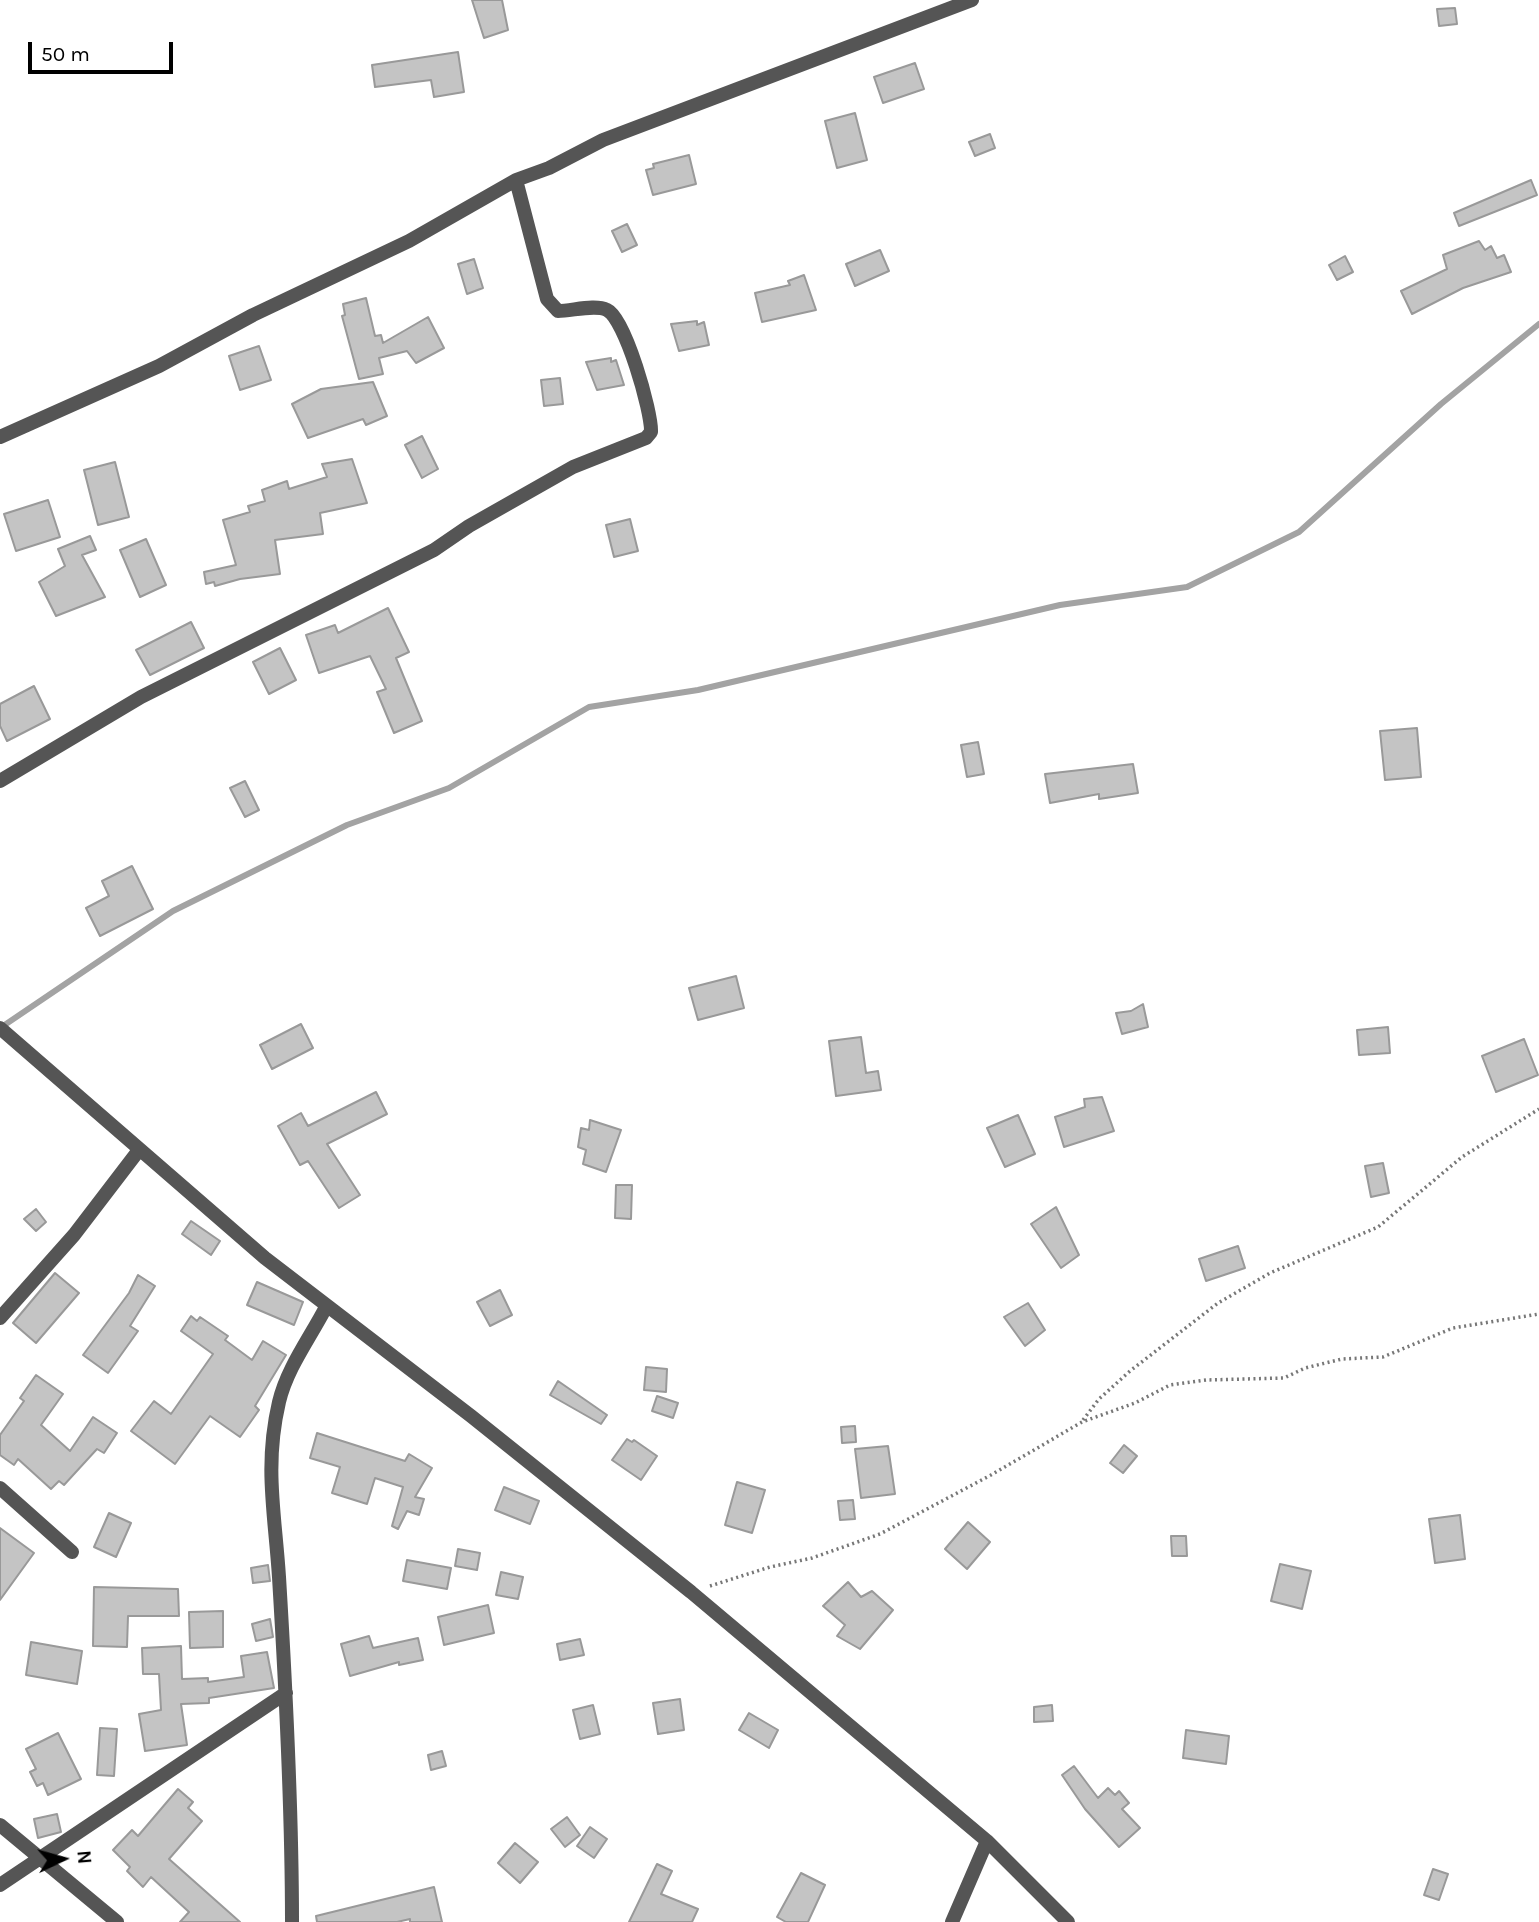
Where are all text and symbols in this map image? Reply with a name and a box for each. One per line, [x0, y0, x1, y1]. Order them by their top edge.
scale bar [32, 28, 177, 72]
text: 50 m [41, 42, 90, 66]
north arrow [28, 1824, 98, 1894]
text: N [72, 1849, 95, 1865]

